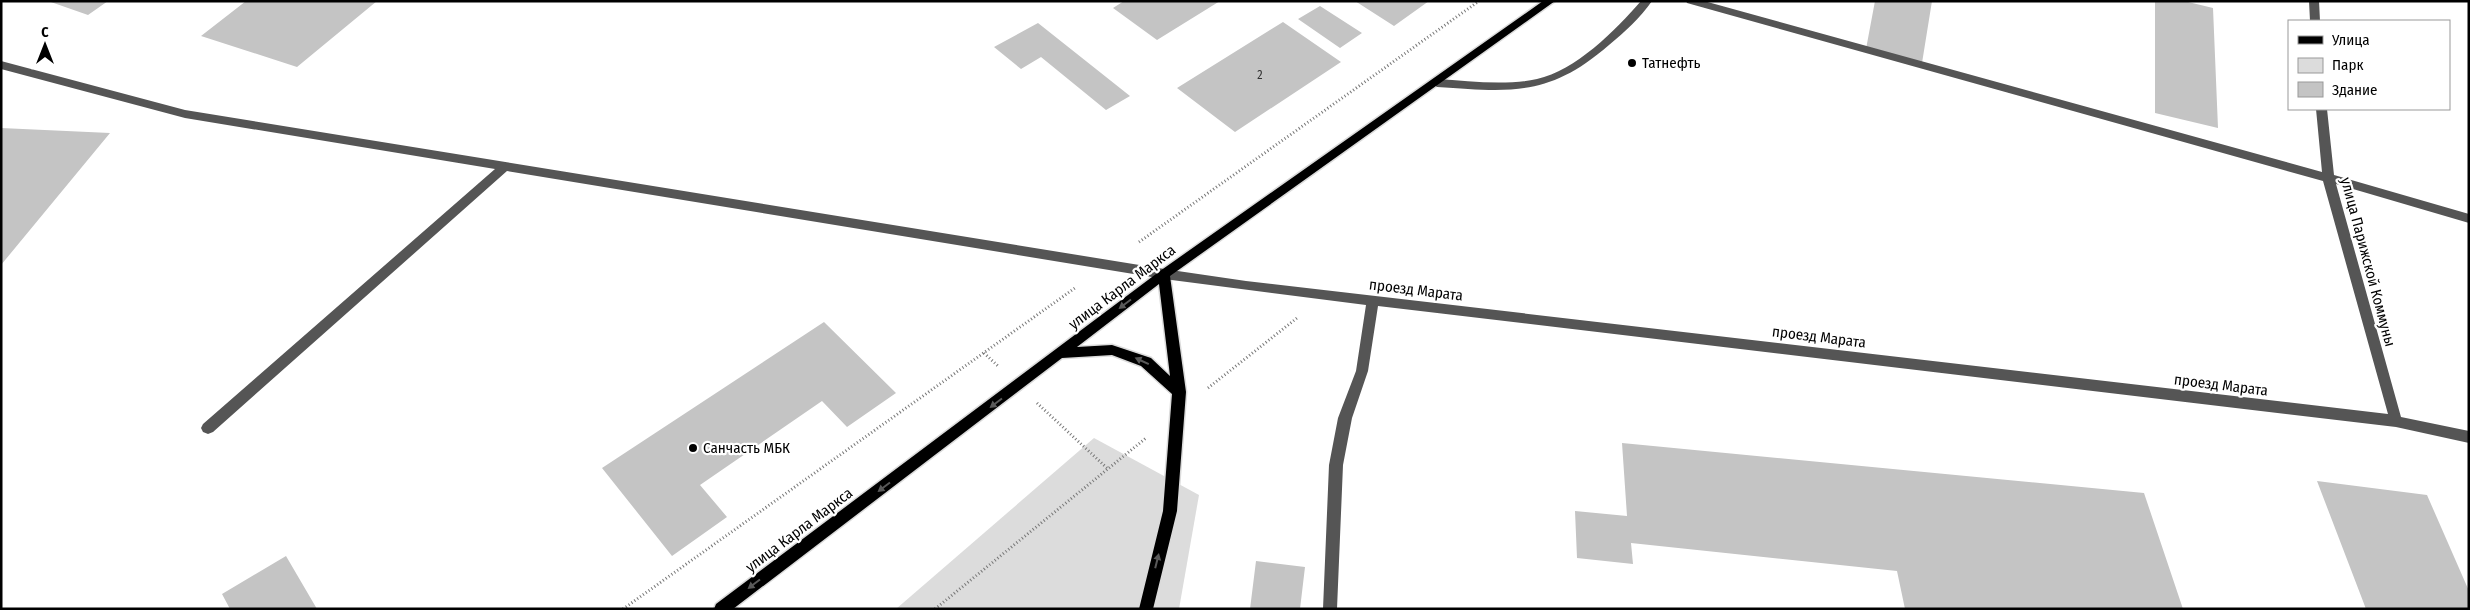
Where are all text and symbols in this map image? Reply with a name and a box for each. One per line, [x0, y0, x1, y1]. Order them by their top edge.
north arrow [20, 20, 70, 70]
legend [2288, 20, 2450, 110]
text: С [41, 24, 49, 41]
text: Улица [2331, 31, 2370, 49]
place label: Татнефть [1642, 54, 1701, 72]
text: Парк [2332, 56, 2363, 74]
marker: Татнефть [1626, 57, 1638, 69]
house number: 2 [1257, 68, 1263, 82]
text: Здание [2332, 81, 2378, 99]
street label: улица Парижской Коммуны [2337, 175, 2399, 349]
street label: улица Карла Маркса [1065, 241, 1179, 333]
street label: проезд Марата [1368, 275, 1464, 305]
one-way arrow [1118, 299, 1132, 309]
street label: проезд Марата [1771, 322, 1867, 352]
one-way arrow [1135, 357, 1149, 365]
street label: проезд Марата [2173, 370, 2269, 400]
one-way arrow [990, 397, 1003, 408]
place label: Санчасть МБК [703, 439, 790, 457]
marker: Санчасть МБК [687, 442, 699, 454]
one-way arrow [877, 482, 891, 492]
street label: улица Карла Маркса [742, 484, 856, 576]
one-way arrow [1153, 554, 1161, 569]
one-way arrow [747, 579, 761, 589]

